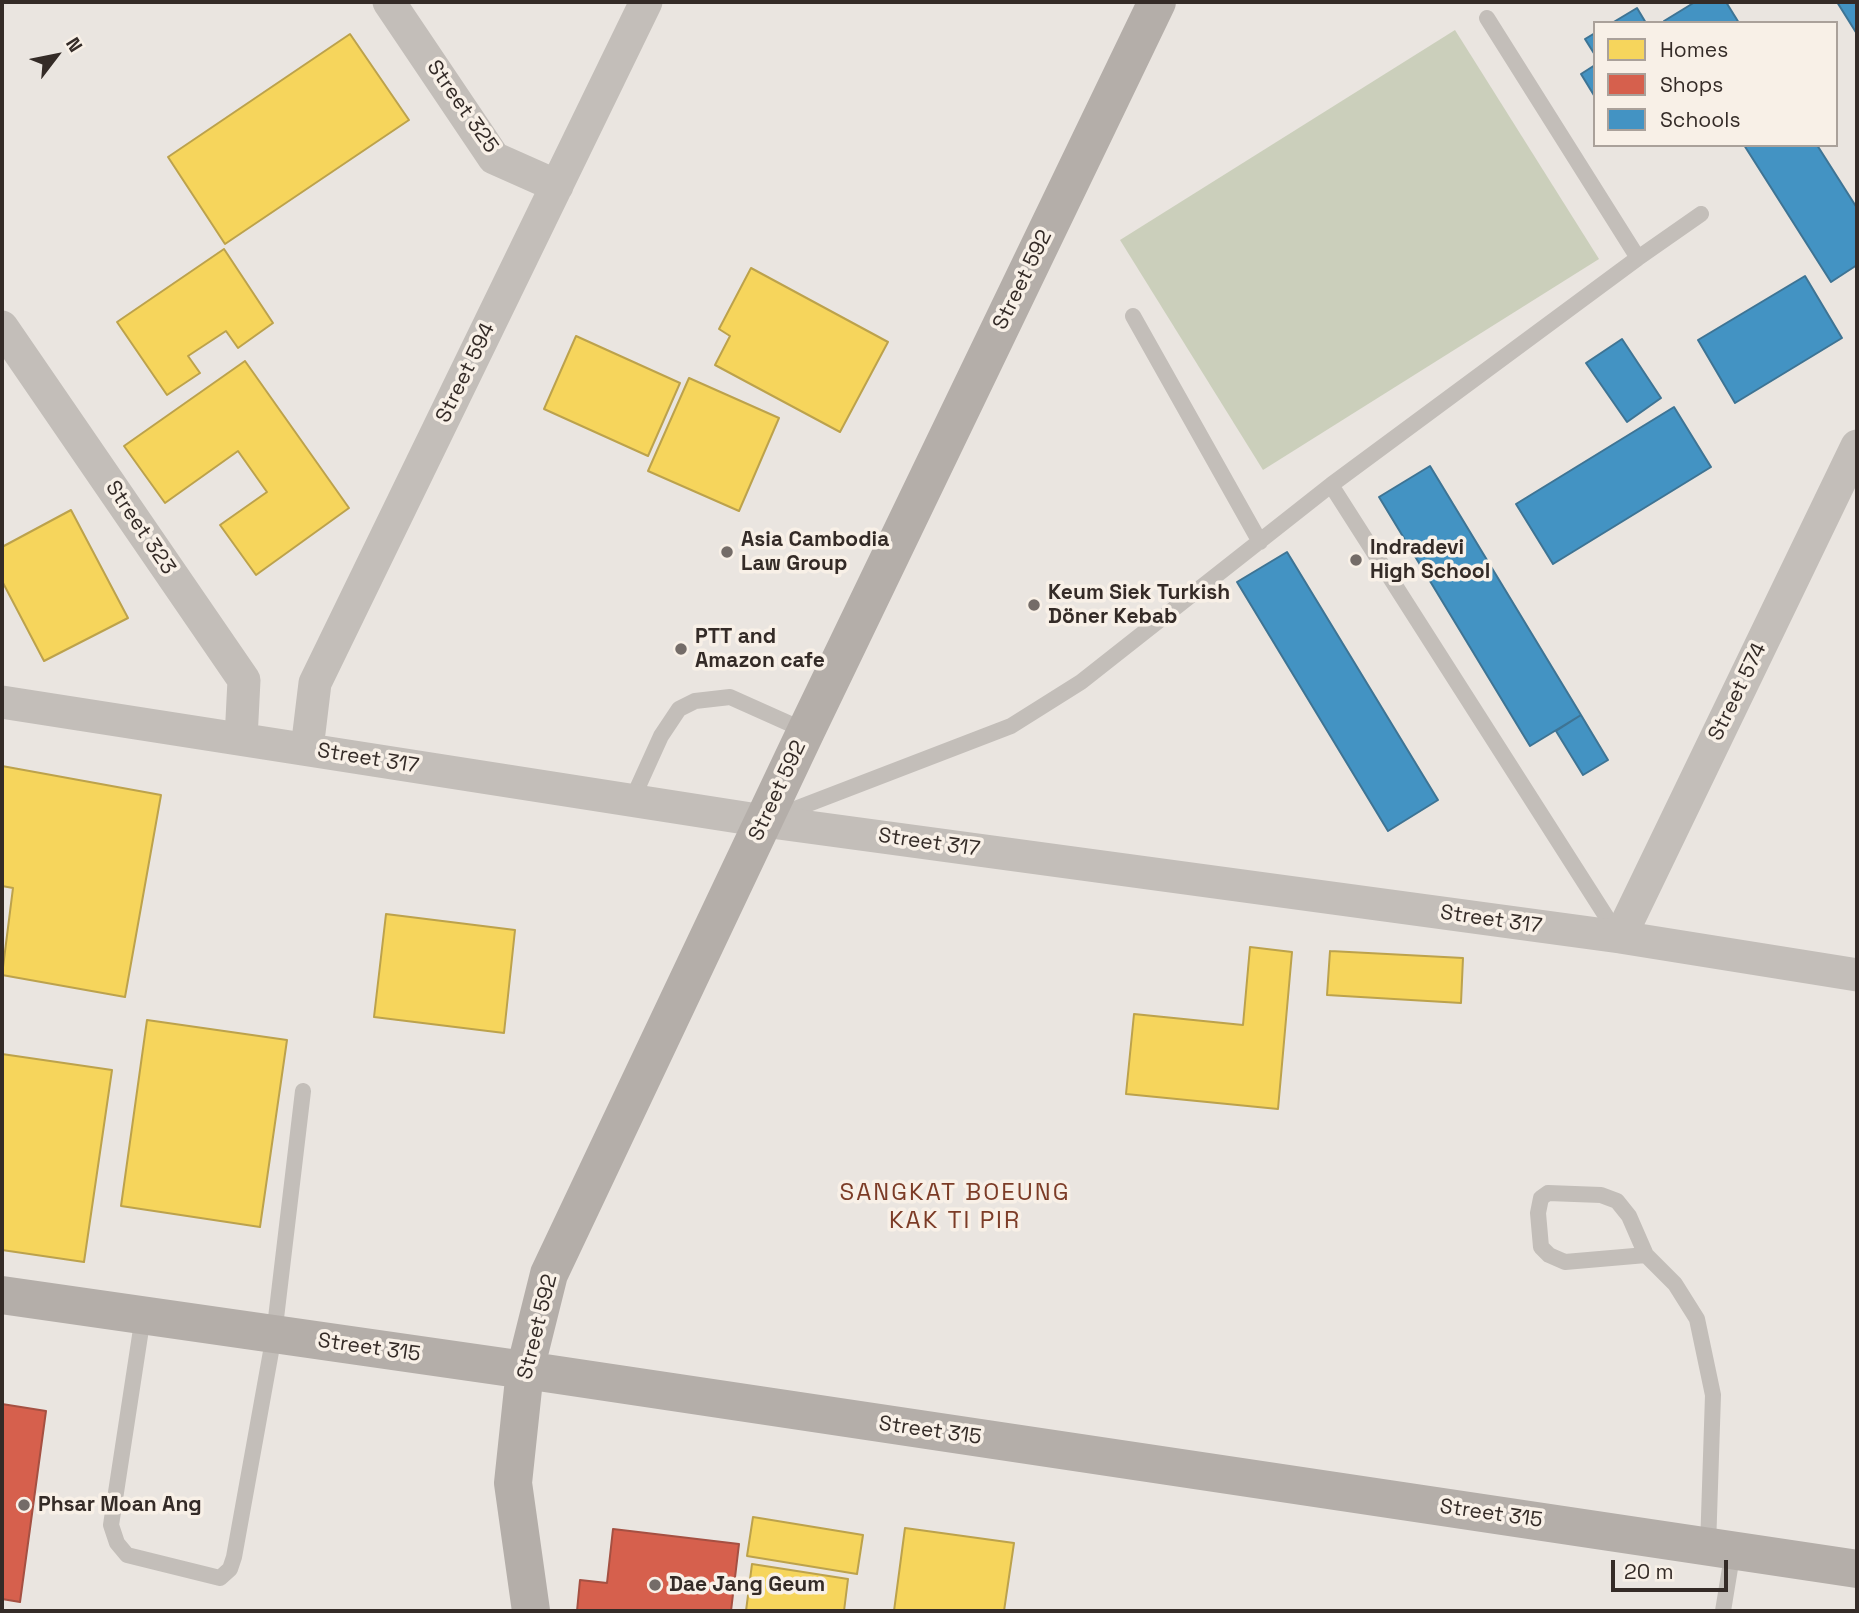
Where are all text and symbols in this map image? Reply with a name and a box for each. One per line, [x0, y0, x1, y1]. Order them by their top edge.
north arrow [21, 21, 91, 91]
legend [1593, 21, 1838, 147]
text: N [60, 33, 88, 57]
text: Homes [1660, 36, 1728, 63]
street label: Street 325 [421, 56, 503, 158]
text: Shops [1660, 71, 1723, 98]
text: Schools [1660, 106, 1740, 133]
street label: Street 592 [988, 226, 1058, 334]
street label: Street 594 [431, 319, 501, 427]
street label: Street 323 [99, 476, 181, 580]
place label: Asia Cambodia Law Group [741, 527, 889, 577]
place label: Indradevi High School [1370, 535, 1490, 585]
marker: Asia Cambodia Law Group [719, 544, 735, 560]
marker: Indradevi High School [1348, 552, 1364, 568]
place label: Keum Siek Turkish Döner Kebab [1048, 580, 1230, 630]
marker: Keum Siek Turkish Döner Kebab [1026, 597, 1042, 613]
place label: PTT and Amazon cafe [695, 624, 825, 674]
street label: Street 574 [1704, 639, 1772, 745]
marker: PTT and Amazon cafe [673, 641, 689, 657]
street label: Street 592 [744, 737, 812, 845]
street label: Street 317 [315, 739, 421, 779]
street label: Street 317 [876, 823, 982, 863]
street label: Street 317 [1438, 900, 1544, 940]
district label: SANGKAT BOEUNG KAK TI PIR [841, 1179, 1069, 1235]
street label: Street 592 [513, 1272, 563, 1382]
street label: Street 315 [316, 1328, 422, 1368]
street label: Street 315 [877, 1411, 983, 1451]
place label: Phsar Moan Ang [38, 1492, 202, 1518]
street label: Street 315 [1438, 1494, 1544, 1534]
marker: Phsar Moan Ang [16, 1497, 32, 1513]
scale bar [1614, 1546, 1731, 1590]
text: 20 m [1624, 1558, 1674, 1585]
place label: Dae Jang Geum [669, 1572, 825, 1598]
marker: Dae Jang Geum [647, 1577, 663, 1593]

